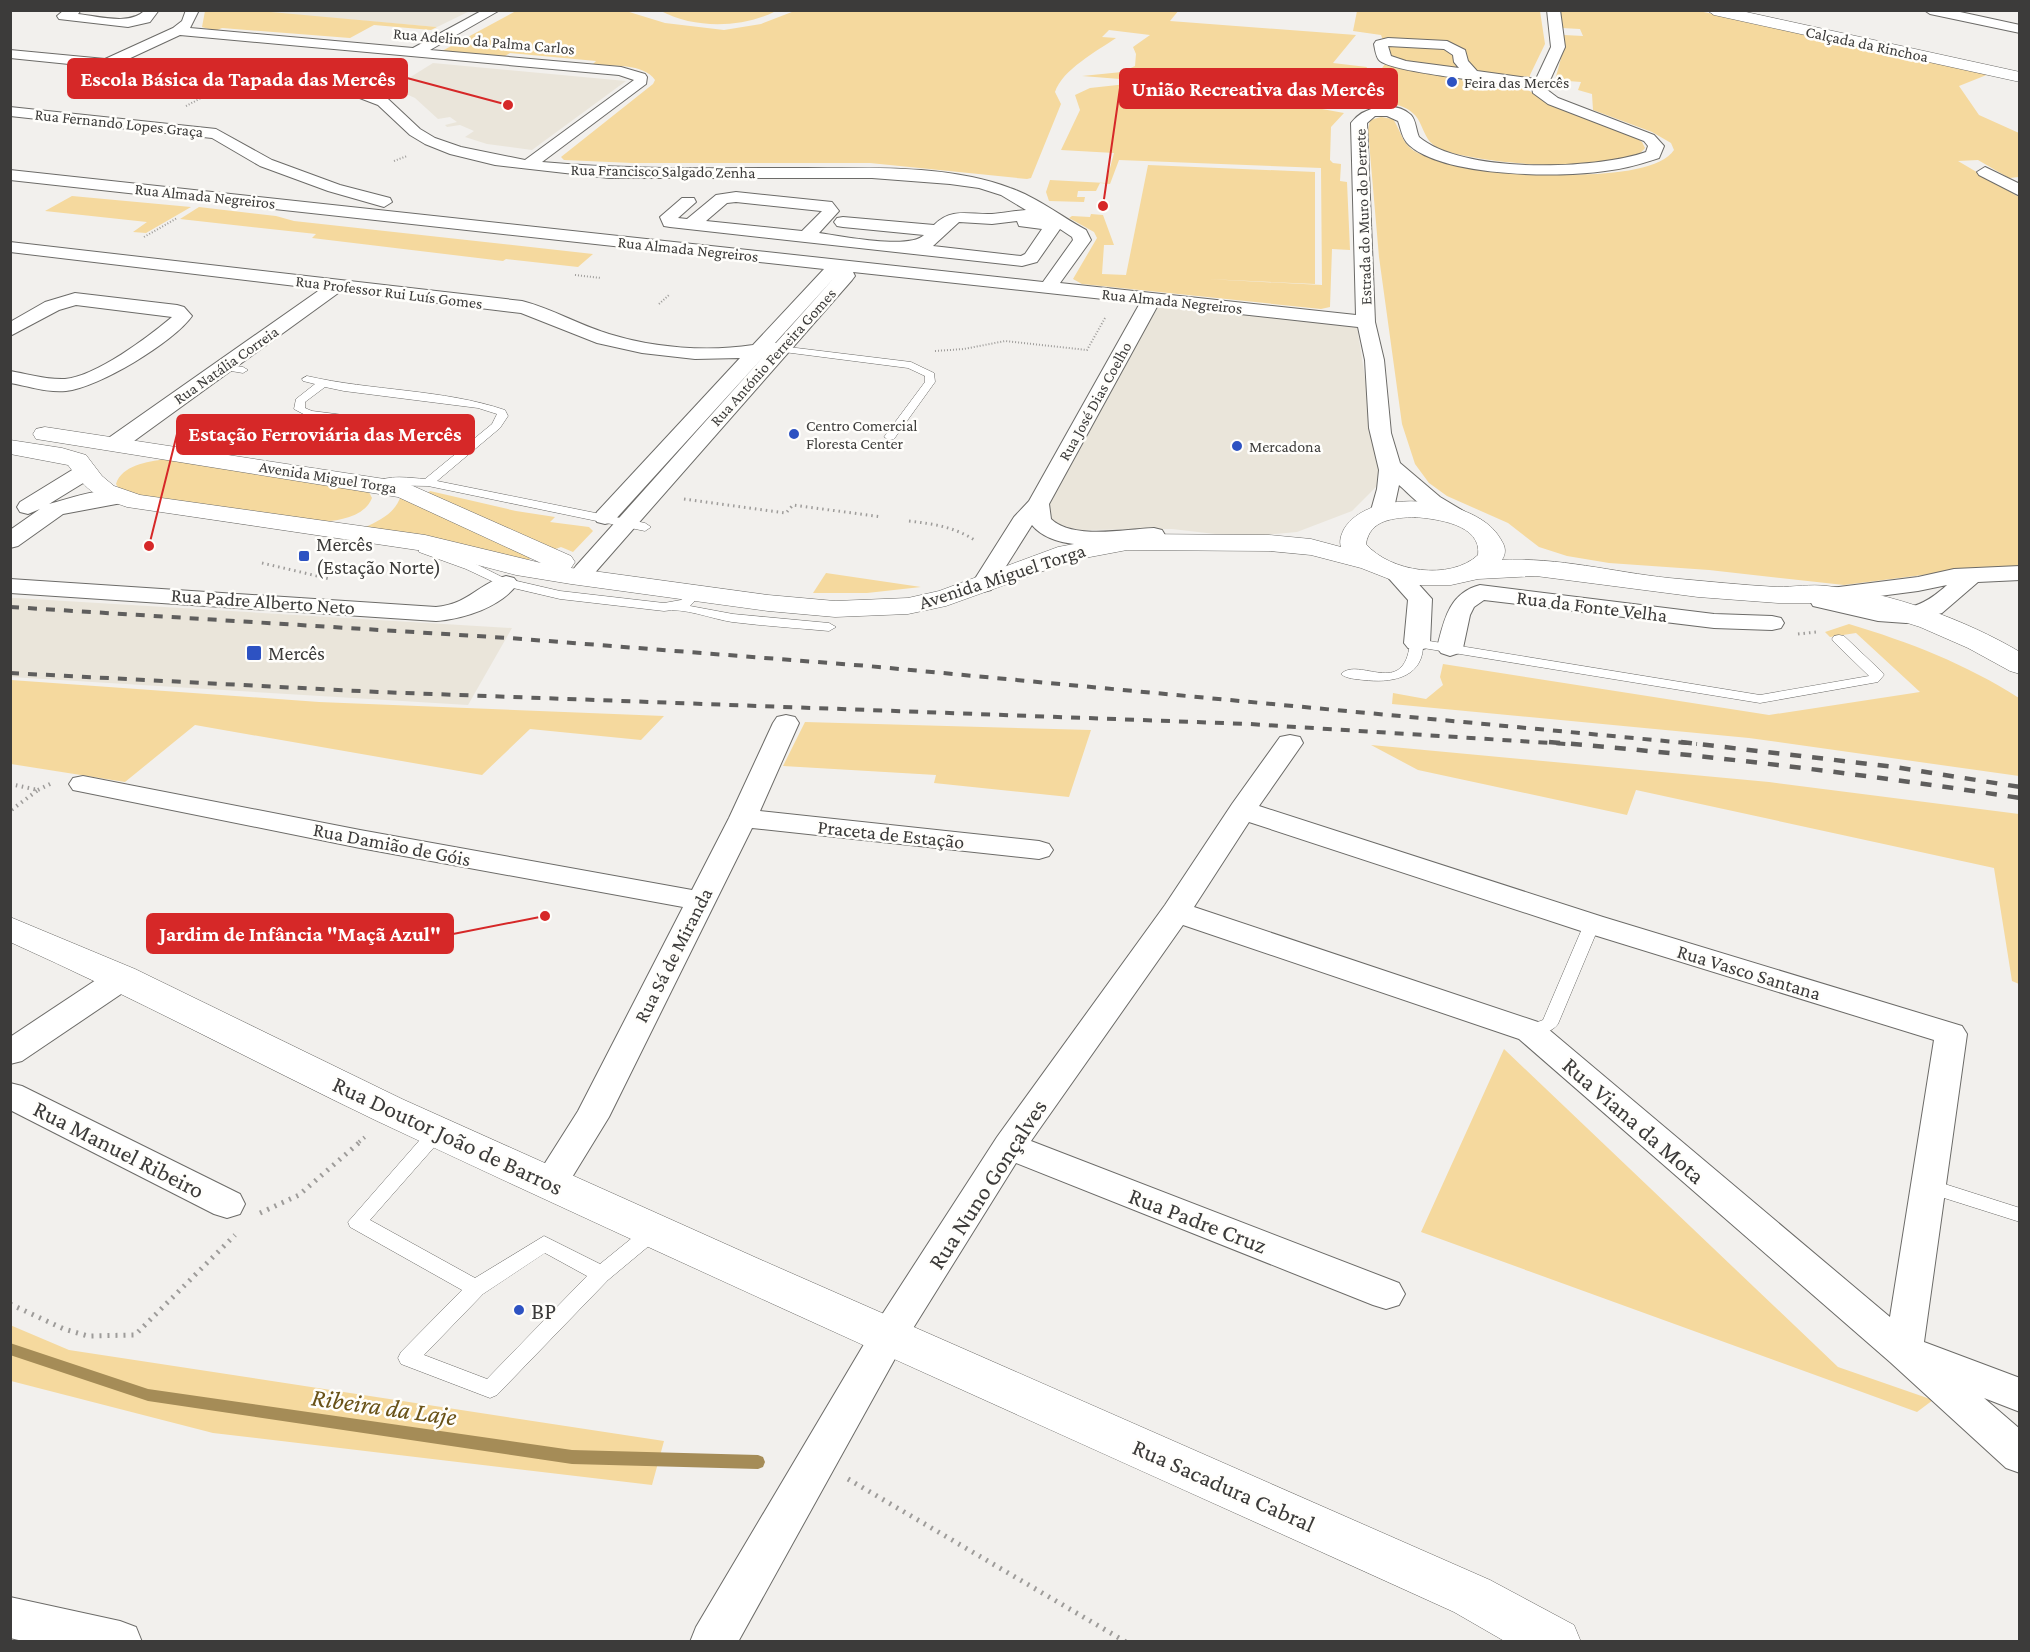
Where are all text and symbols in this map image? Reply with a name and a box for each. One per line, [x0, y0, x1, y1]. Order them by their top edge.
street label: Calçada da Rinchoa [1804, 23, 1930, 66]
street label: Rua Adelino da Palma Carlos [392, 25, 576, 57]
callout: Escola Básica da Tapada das Mercês [68, 59, 407, 98]
text: Escola Básica da Tapada das Mercês [80, 67, 396, 91]
callout: União Recreativa das Mercês [1120, 69, 1397, 108]
place label: Feira das Mercês [1464, 74, 1569, 91]
marker: Feira das Mercês [1445, 75, 1459, 89]
text: União Recreativa das Mercês [1132, 77, 1385, 101]
street label: Rua Fernando Lopes Graça [34, 106, 205, 141]
street label: Estrada do Muro do Derrete [1351, 128, 1375, 306]
street label: Rua Francisco Salgado Zenha [570, 161, 756, 182]
street label: Rua Almada Negreiros [134, 180, 276, 213]
street label: Rua Almada Negreiros [617, 233, 759, 266]
street label: Rua Professor Rui Luís Gomes [295, 272, 483, 312]
street label: Rua António Ferreira Gomes [707, 285, 839, 429]
street label: Rua Almada Negreiros [1101, 285, 1243, 318]
street label: Rua Natália Correia [170, 322, 282, 407]
street label: Rua José Dias Coelho [1055, 339, 1136, 464]
callout: Estação Ferroviária das Mercês [177, 415, 474, 454]
place label: Centro Comercial Floresta Center [806, 417, 918, 452]
text: Estação Ferroviária das Mercês [188, 422, 462, 446]
marker: Centro Comercial Floresta Center [787, 427, 801, 441]
place label: Mercadona [1249, 438, 1322, 455]
marker: Mercadona [1230, 439, 1244, 453]
street label: Avenida Miguel Torga [258, 458, 399, 497]
place label: Mercês (Estação Norte) [316, 533, 441, 579]
street label: Avenida Miguel Torga [916, 539, 1088, 614]
marker: Mercês (Estação Norte) [297, 549, 311, 563]
street label: Rua Padre Alberto Neto [170, 584, 356, 618]
street label: Rua da Fonte Velha [1515, 586, 1669, 626]
place label: Mercês [268, 642, 325, 664]
marker: Mercês [245, 644, 263, 662]
street label: Praceta de Estação [816, 815, 966, 854]
street label: Rua Damião de Góis [311, 818, 473, 870]
street label: Rua Sá de Miranda [630, 884, 716, 1026]
callout: Jardim de Infância "Maçã Azul" [147, 914, 453, 953]
text: Jardim de Infância "Maçã Azul" [157, 922, 441, 946]
street label: Rua Vasco Santana [1674, 940, 1824, 1004]
street label: Rua Viana da Mota [1557, 1051, 1711, 1189]
street label: Rua Doutor João de Barros [329, 1070, 567, 1200]
street label: Rua Manuel Ribeiro [29, 1094, 209, 1204]
street label: Rua Nuno Gonçalves [922, 1094, 1052, 1274]
street label: Rua Padre Cruz [1125, 1181, 1271, 1259]
place label: BP [531, 1297, 556, 1324]
marker: BP [512, 1303, 526, 1317]
water label: Ribeira da Laje [310, 1382, 459, 1432]
street label: Rua Sacadura Cabral [1129, 1433, 1319, 1537]

